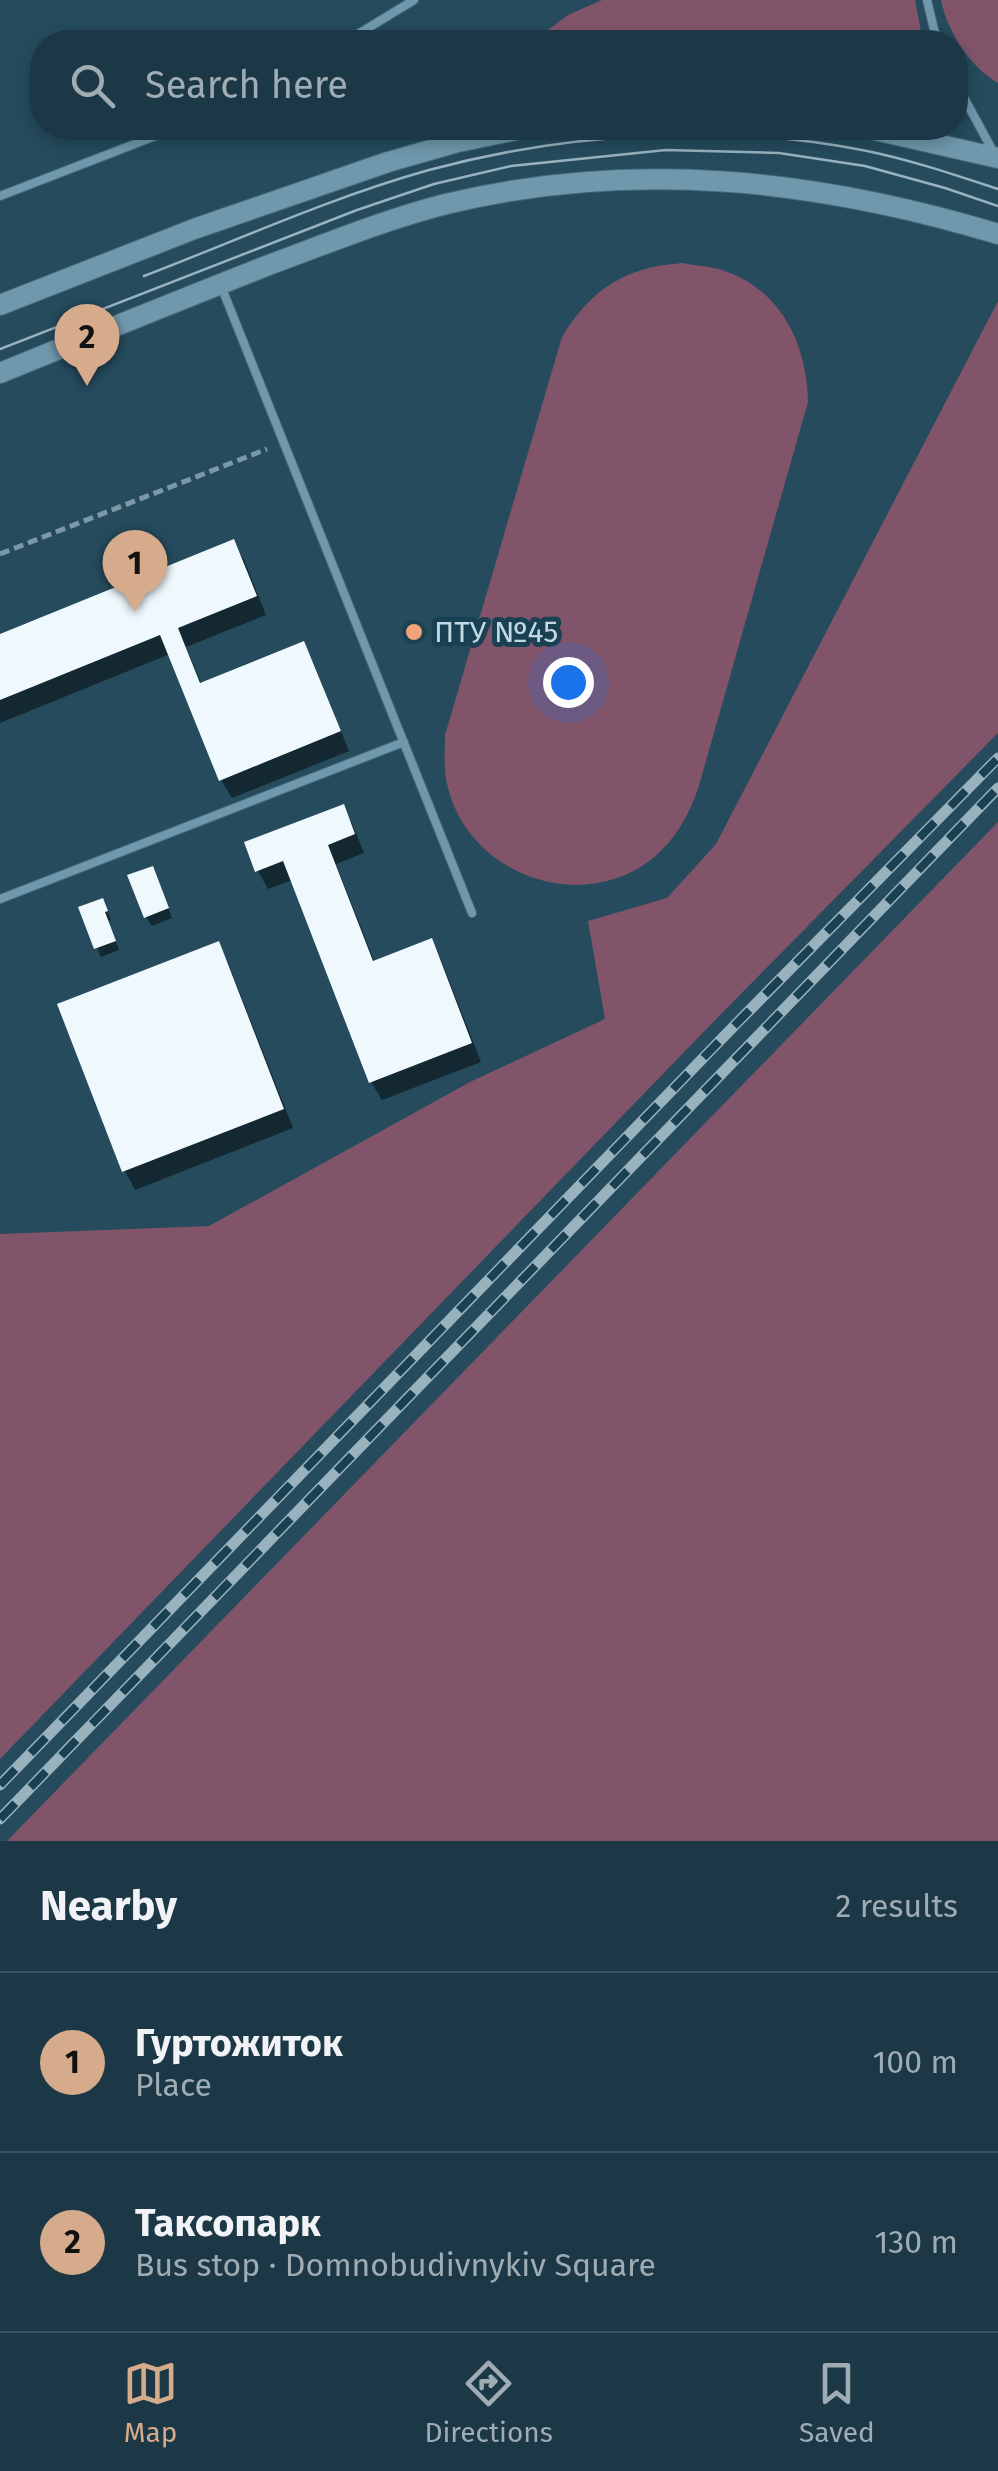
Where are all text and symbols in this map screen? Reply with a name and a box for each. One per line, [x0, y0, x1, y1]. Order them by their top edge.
search box [30, 30, 968, 140]
icon: search [65, 58, 120, 113]
text: Search here [145, 62, 348, 108]
pin: 2 [54, 304, 120, 386]
pin: 1 [102, 530, 168, 612]
place label: ПТУ №45 [434, 614, 558, 650]
marker: ПТУ №45 [403, 621, 425, 643]
your location [543, 657, 594, 708]
text: Nearby [40, 1881, 177, 1931]
text: 2 results [835, 1887, 958, 1925]
text: Гуртожиток [135, 2020, 343, 2066]
text: 1 [65, 2043, 80, 2081]
text: 100 m [873, 2043, 958, 2081]
text: Place [135, 2066, 212, 2104]
text: Таксопарк [135, 2200, 321, 2246]
text: 2 [64, 2223, 81, 2261]
text: 130 m [874, 2223, 958, 2261]
text: Bus stop · Domnobudivnykiv Square [135, 2246, 656, 2284]
tab: Map [123, 2356, 178, 2449]
tab: Directions [424, 2356, 553, 2449]
tab: Saved [799, 2356, 875, 2449]

